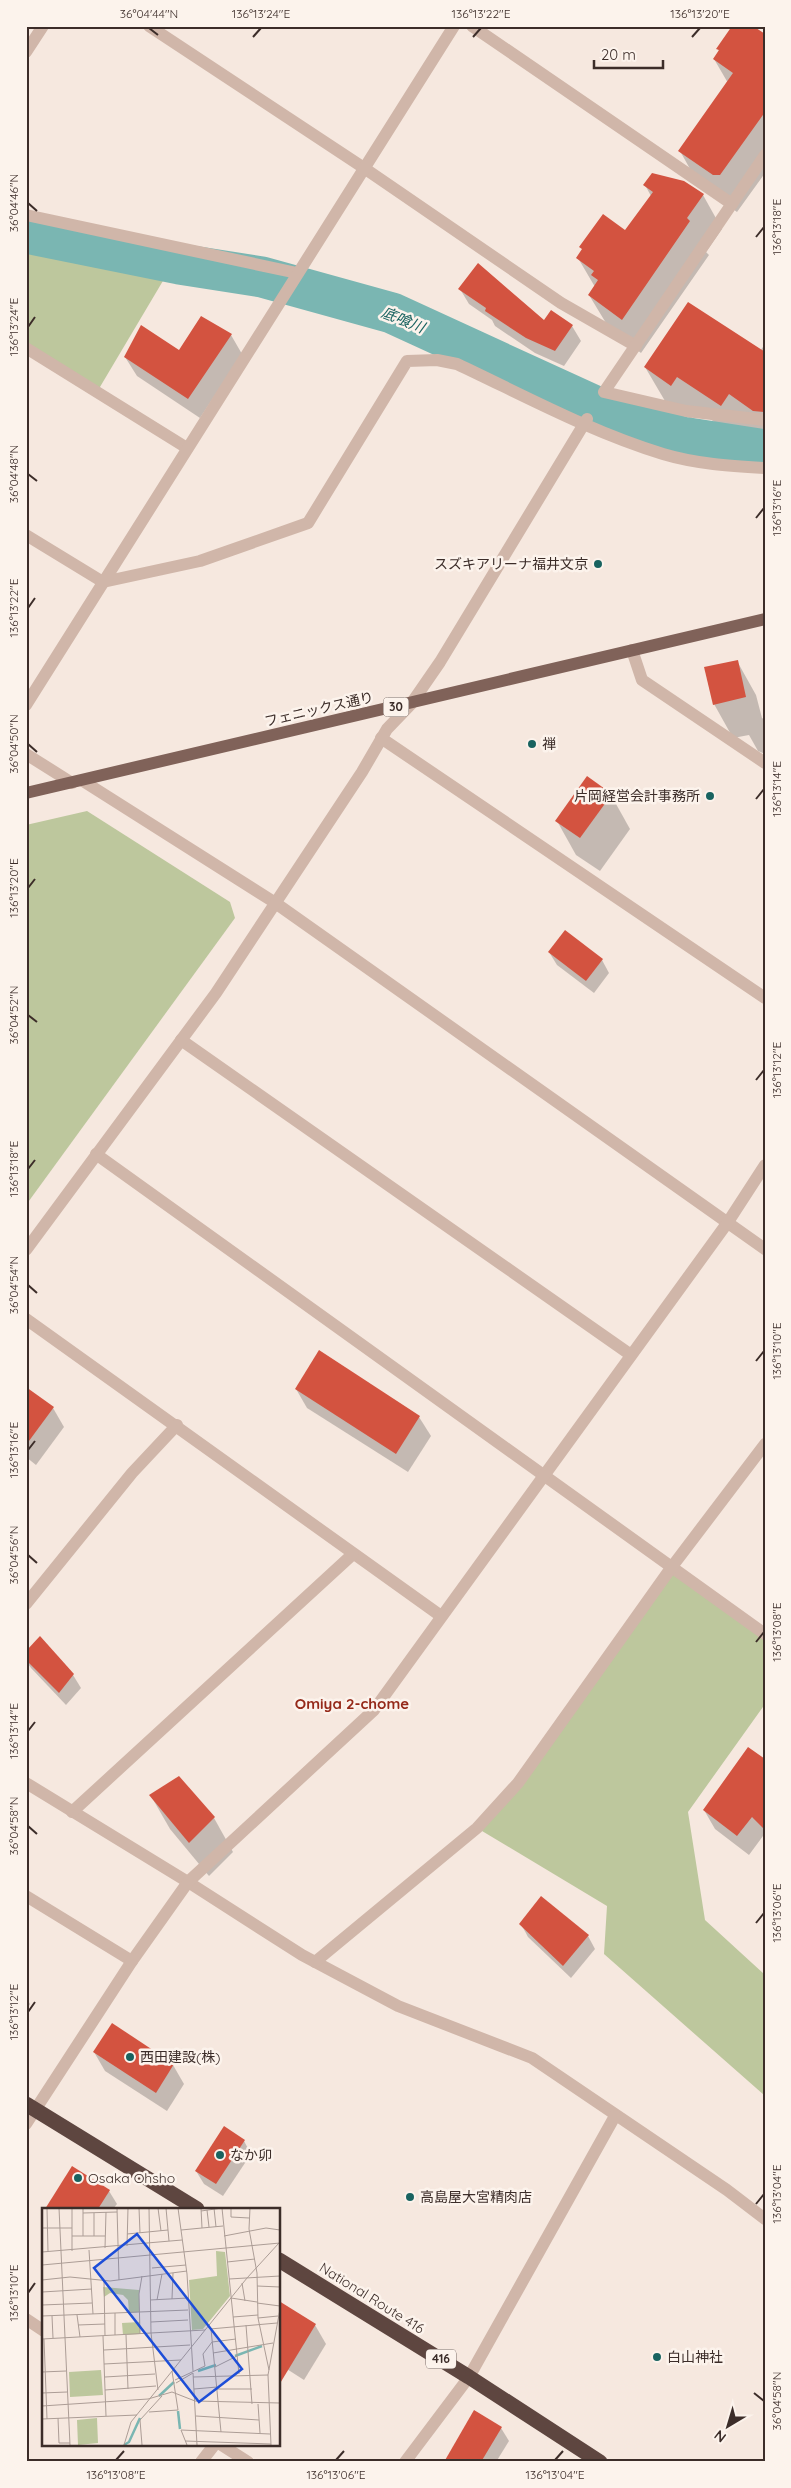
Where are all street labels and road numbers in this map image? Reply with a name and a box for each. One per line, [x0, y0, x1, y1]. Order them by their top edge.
street label: フェニックス通り [263, 688, 375, 730]
road number: 30 [384, 698, 408, 716]
street label: National Route 416 [316, 2258, 428, 2338]
road number: 416 [426, 2350, 456, 2368]

